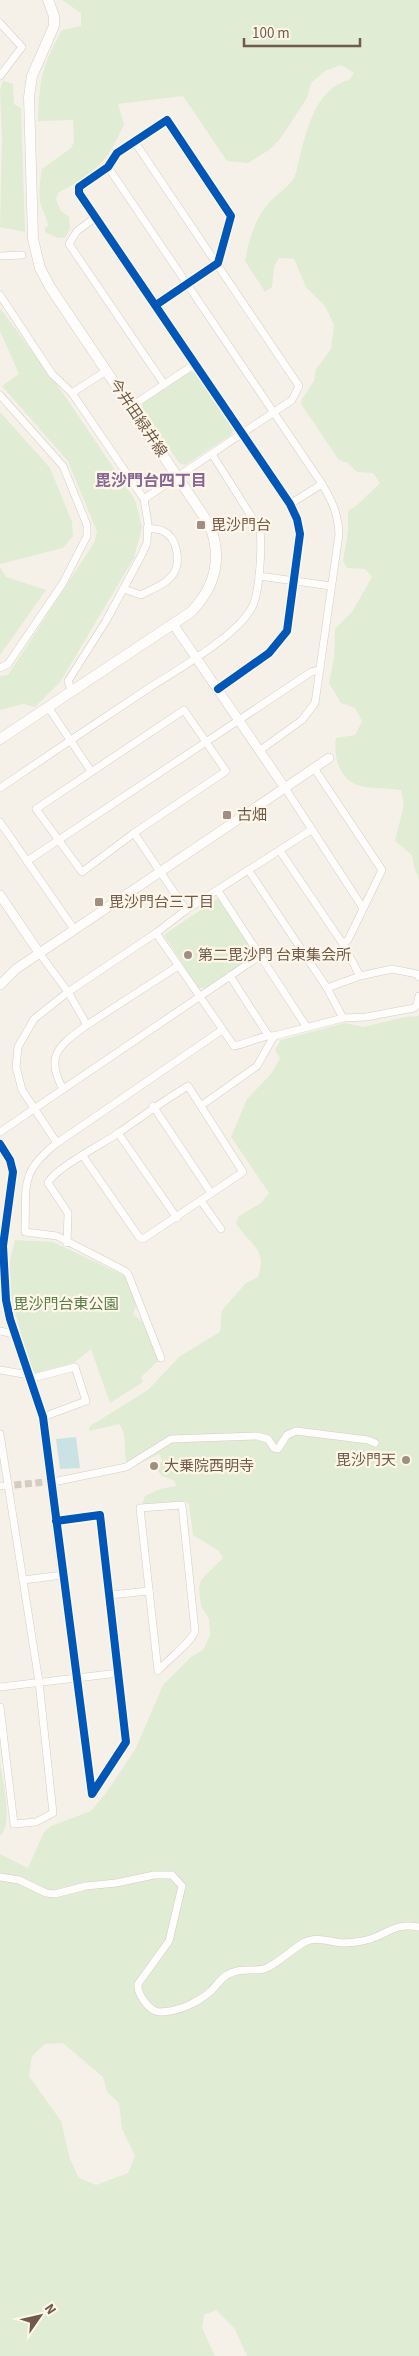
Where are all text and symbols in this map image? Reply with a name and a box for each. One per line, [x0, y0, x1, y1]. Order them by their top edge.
scale bar [244, 15, 360, 47]
text: 100 m [252, 23, 290, 44]
street label: 今井田緑井線 [104, 375, 172, 461]
district label: 毘沙門台四丁目 [95, 470, 207, 492]
place label: 毘沙門台 [211, 515, 271, 536]
marker: 毘沙門台 [195, 519, 207, 531]
place label: 古畑 [237, 805, 267, 826]
marker: 古畑 [221, 809, 233, 821]
place label: 毘沙門台三丁目 [109, 892, 214, 913]
marker: 毘沙門台三丁目 [93, 896, 105, 908]
place label: 第二毘沙門 台東集会所 [198, 945, 351, 966]
marker: 第二毘沙門 台東集会所 [182, 949, 194, 961]
park label: 毘沙門台東公園 [13, 1294, 119, 1315]
place label: 毘沙門天 [336, 1450, 396, 1471]
marker: 毘沙門天 [400, 1454, 412, 1466]
place label: 大乗院西明寺 [164, 1456, 254, 1477]
marker: 大乗院西明寺 [148, 1460, 160, 1472]
north arrow [15, 2291, 65, 2341]
text: N [39, 2300, 61, 2319]

